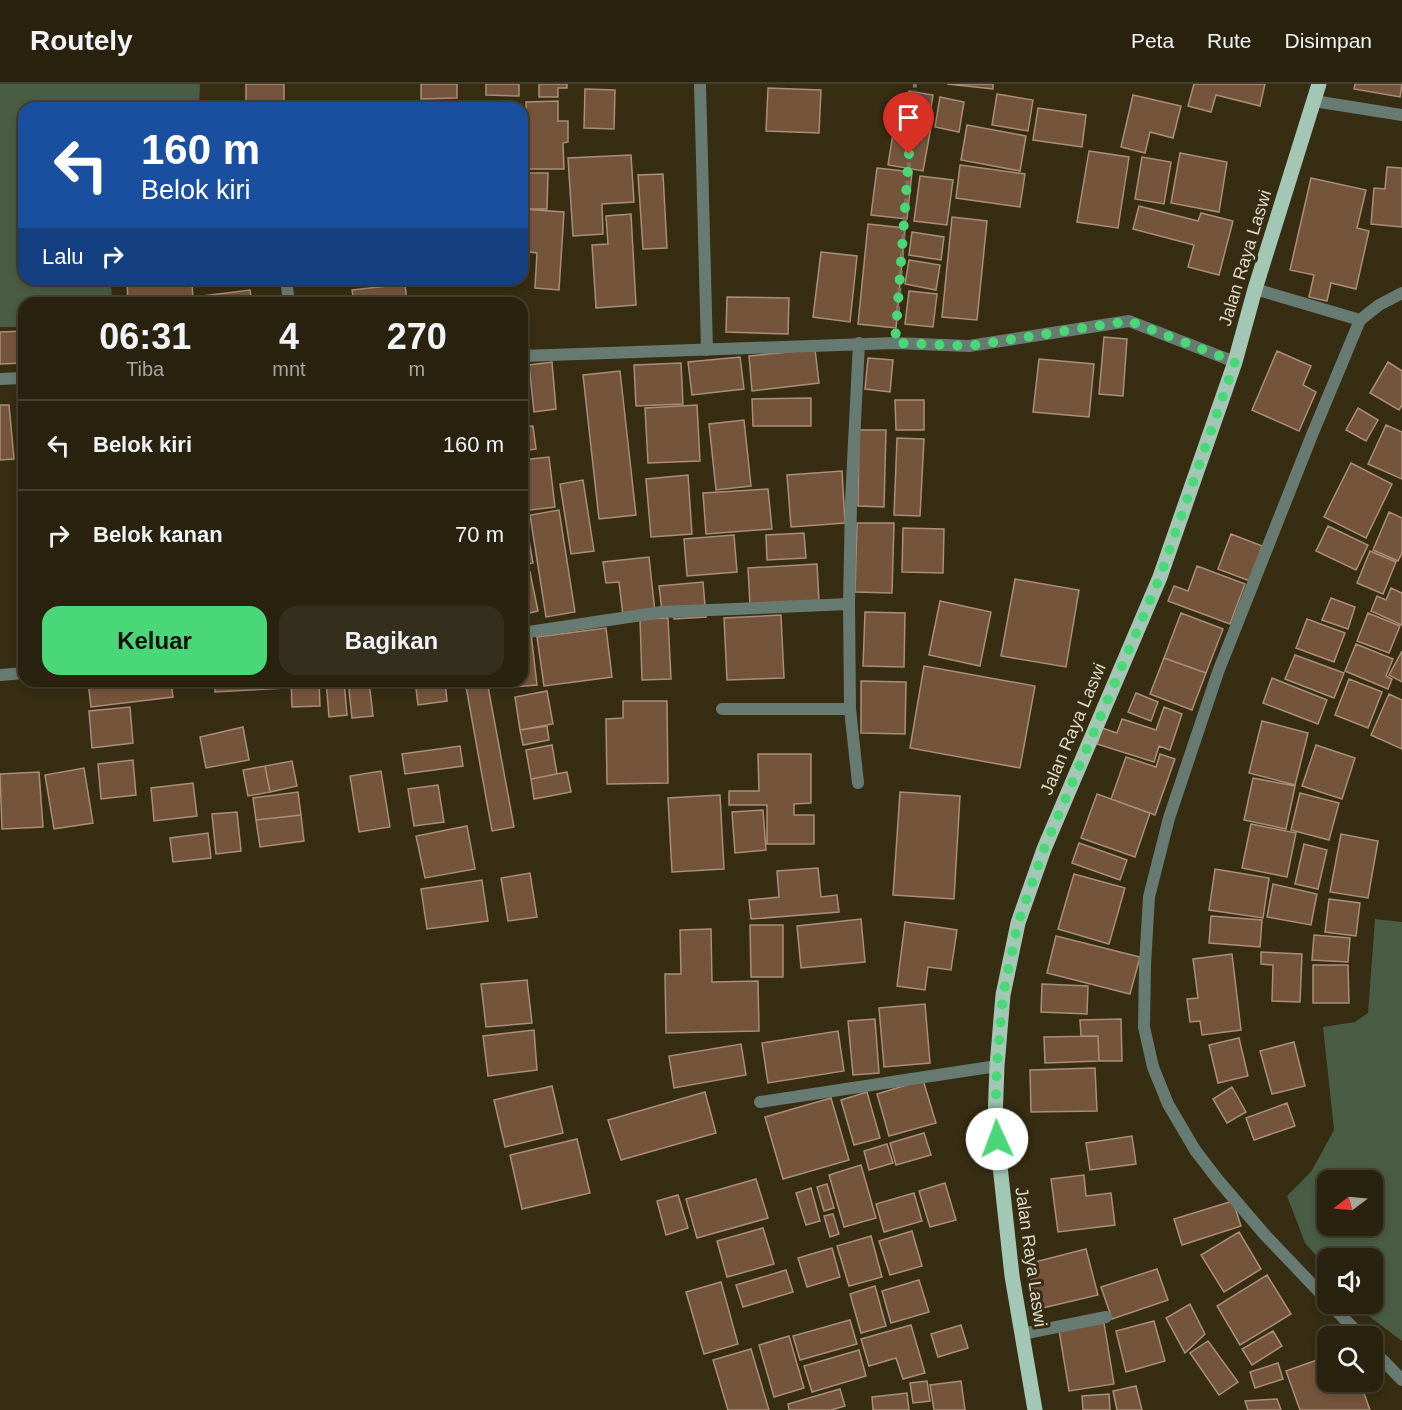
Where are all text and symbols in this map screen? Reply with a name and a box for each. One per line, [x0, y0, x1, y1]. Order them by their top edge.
text: Routely [30, 25, 133, 56]
text: Peta [1131, 29, 1174, 52]
text: Rute [1207, 29, 1251, 52]
text: Disimpan [1284, 29, 1372, 52]
pin [883, 92, 934, 154]
icon: arrive [892, 101, 925, 134]
icon: left [42, 126, 120, 204]
text: 160 m [141, 126, 260, 173]
text: Belok kiri [141, 175, 251, 205]
street label: Jalan Raya Laswi [1215, 188, 1275, 328]
icon: right [96, 240, 129, 273]
text: Lalu [42, 244, 84, 269]
text: 06:31 [99, 316, 191, 357]
text: 4 [279, 316, 299, 357]
text: 270 [387, 316, 447, 357]
text: Tiba [126, 358, 164, 380]
text: mnt [272, 358, 306, 380]
text: m [409, 358, 425, 380]
icon: left [42, 429, 75, 462]
text: Belok kiri [93, 432, 192, 457]
text: 160 m [443, 432, 504, 457]
icon: right [42, 519, 75, 552]
text: Belok kanan [93, 522, 223, 547]
text: 70 m [455, 522, 504, 547]
button: Keluar [42, 606, 267, 675]
button: Bagikan [279, 606, 504, 675]
street label: Jalan Raya Laswi [1036, 660, 1110, 798]
position arrow [965, 1107, 1029, 1171]
north arrow [1317, 1170, 1383, 1236]
map controls [1317, 1170, 1383, 1392]
street label: Jalan Raya Laswi [1011, 1186, 1051, 1328]
button: sound [1317, 1248, 1383, 1314]
button: search [1317, 1326, 1383, 1392]

